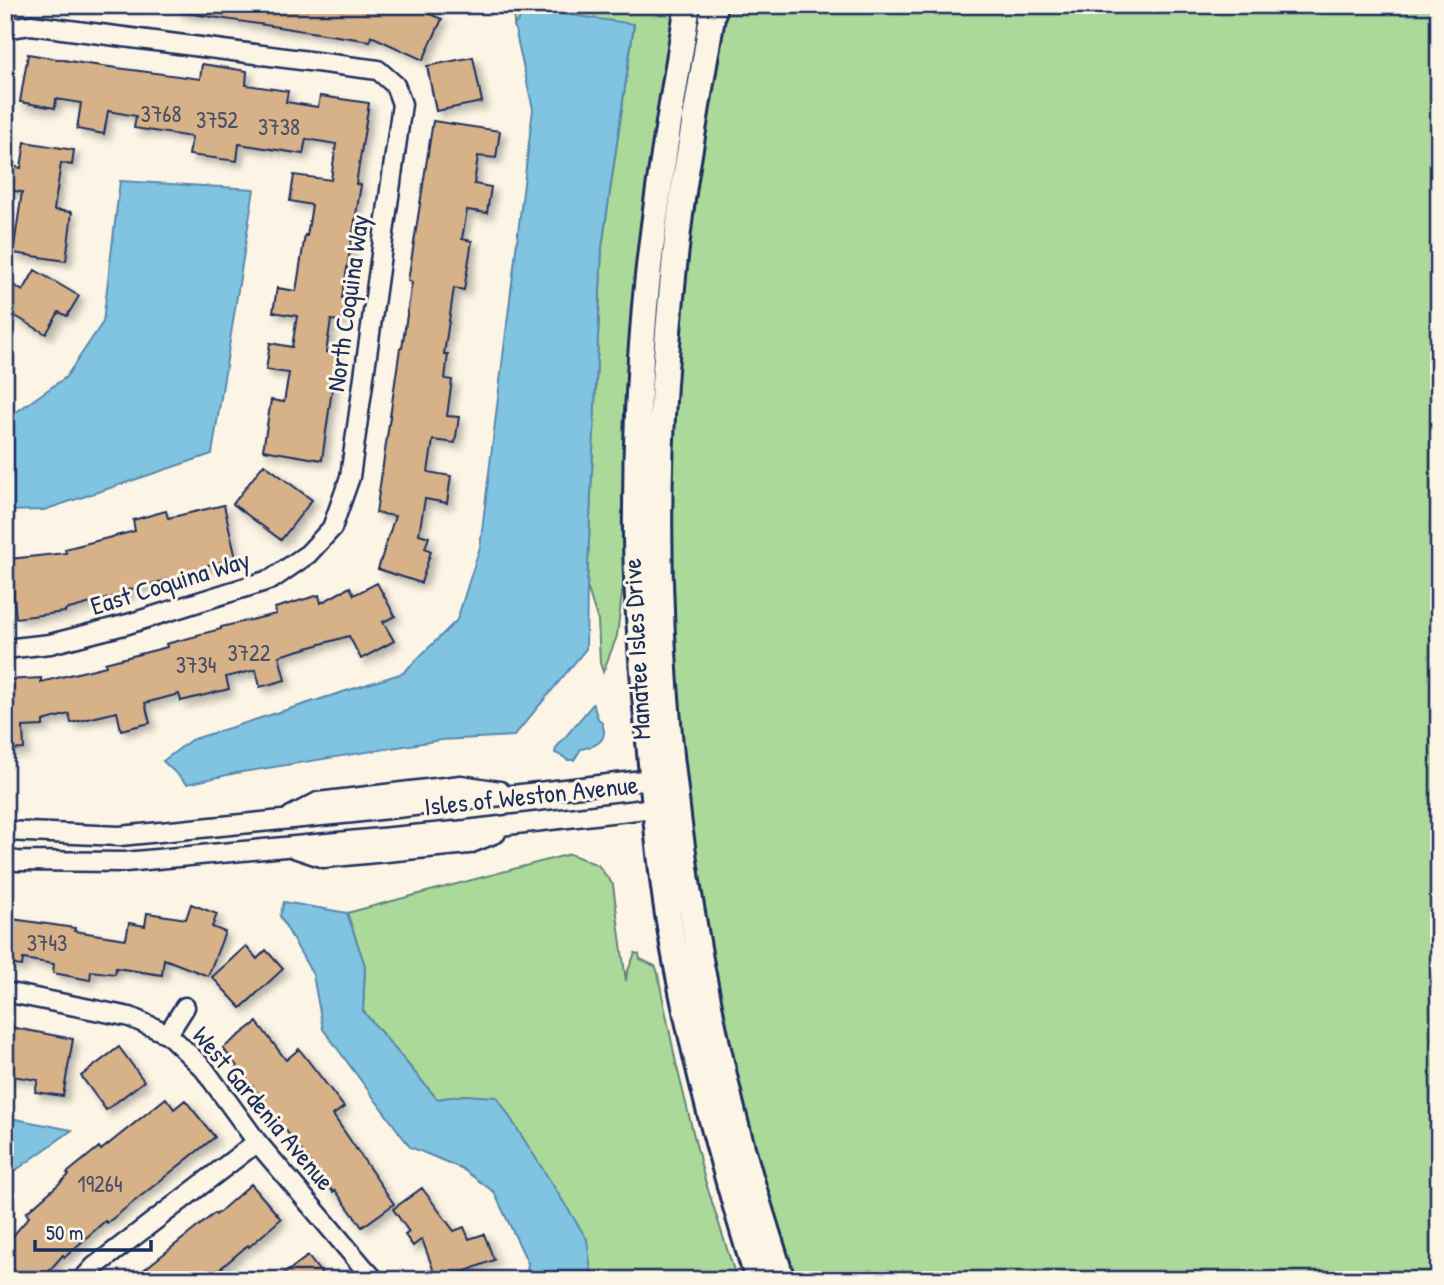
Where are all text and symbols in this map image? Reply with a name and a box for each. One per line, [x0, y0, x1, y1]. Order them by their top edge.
house number: 3768 [141, 98, 181, 129]
house number: 3752 [196, 104, 238, 135]
house number: 3738 [258, 111, 300, 142]
street label: North Coquina Way [317, 212, 377, 394]
street label: East Coquina Way [86, 541, 254, 623]
street label: Manatee Isles Drive [614, 557, 658, 741]
house number: 3722 [227, 637, 271, 668]
house number: 3734 [176, 649, 216, 680]
street label: Isles of Weston Avenue [422, 766, 640, 824]
house number: 3743 [27, 927, 67, 958]
street label: West Gardenia Avenue [185, 1019, 343, 1197]
house number: 19264 [77, 1168, 123, 1199]
scale bar [35, 1208, 150, 1252]
text: 50 m [46, 1218, 83, 1247]

